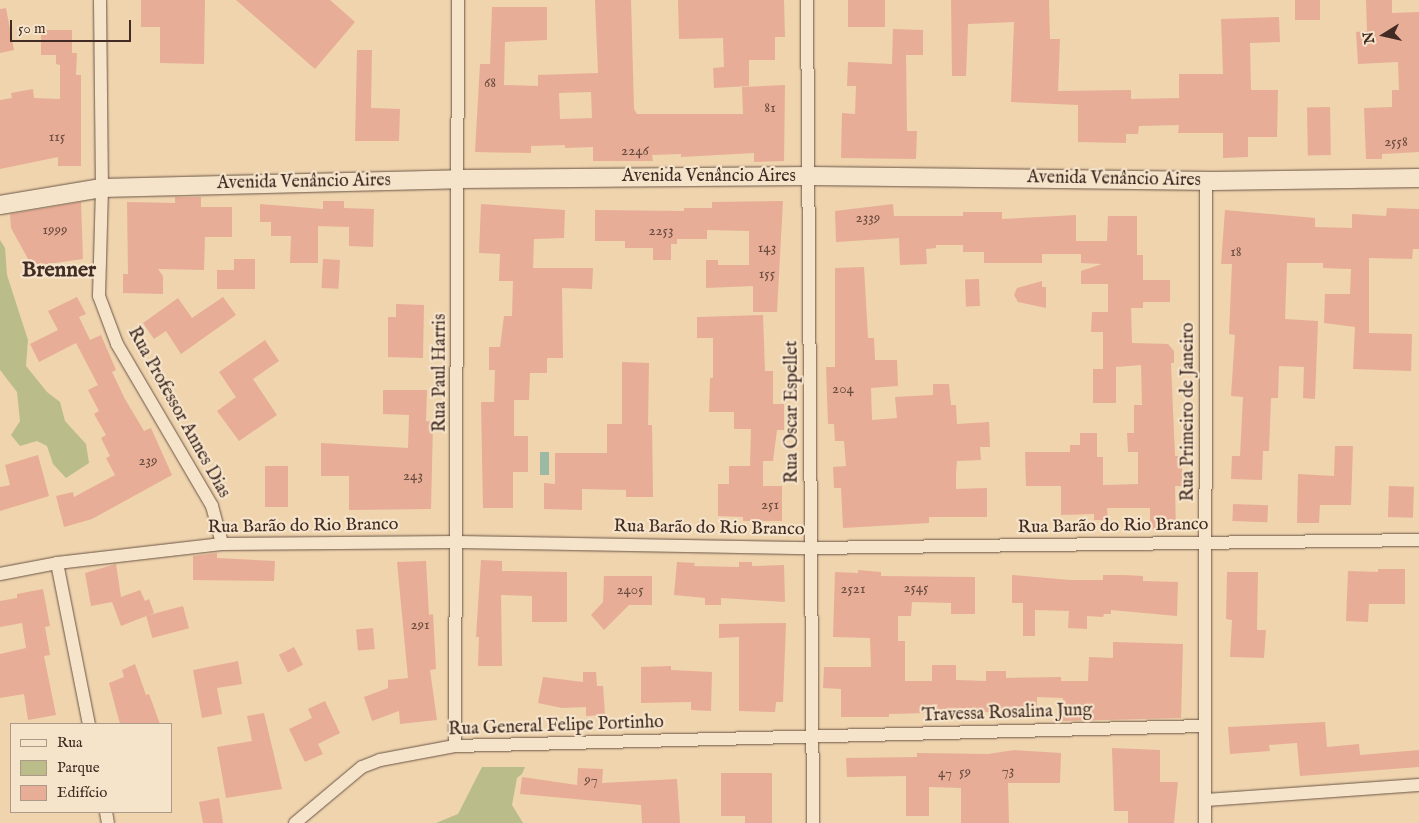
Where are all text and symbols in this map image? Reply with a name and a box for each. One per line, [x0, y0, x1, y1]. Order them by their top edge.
scale bar [12, 10, 134, 42]
north arrow [1359, 10, 1409, 60]
text: 50 m [18, 19, 46, 38]
text: N [1359, 30, 1379, 45]
house number: 68 [484, 74, 496, 92]
house number: 81 [764, 99, 776, 117]
house number: 115 [49, 128, 65, 146]
house number: 2558 [1384, 133, 1408, 151]
house number: 2246 [621, 142, 649, 160]
street label: Avenida Venâncio Aires [622, 166, 796, 188]
street label: Avenida Venâncio Aires [1027, 168, 1201, 192]
street label: Avenida Venâncio Aires [217, 171, 391, 195]
house number: 2339 [856, 209, 880, 227]
house number: 1999 [42, 221, 68, 239]
house number: 2253 [648, 222, 674, 240]
house number: 143 [758, 239, 776, 257]
house number: 18 [1230, 243, 1242, 261]
district label: Brenner [22, 258, 96, 284]
house number: 155 [759, 265, 775, 283]
street label: Rua Paul Harris [430, 314, 452, 432]
street label: Rua Primeiro de Janeiro [1178, 322, 1200, 502]
street label: Rua Professor Annes Dias [122, 324, 234, 502]
street label: Rua Oscar Espellet [782, 341, 804, 483]
house number: 204 [832, 380, 854, 398]
house number: 239 [138, 452, 158, 470]
house number: 243 [403, 467, 423, 485]
house number: 251 [761, 496, 779, 514]
street label: Rua Barão do Rio Branco [207, 515, 399, 539]
street label: Rua Barão do Rio Branco [1017, 515, 1209, 539]
street label: Rua Barão do Rio Branco [613, 517, 805, 541]
house number: 2545 [903, 579, 929, 597]
house number: 2521 [840, 580, 866, 598]
house number: 2405 [616, 581, 644, 599]
house number: 291 [410, 616, 430, 634]
street label: Travessa Rosalina Jung [921, 700, 1093, 728]
street label: Rua General Felipe Portinho [448, 712, 664, 742]
legend [10, 723, 172, 813]
text: Rua [57, 733, 83, 752]
text: Parque [57, 758, 100, 777]
house number: 73 [1002, 762, 1014, 780]
house number: 59 [959, 763, 971, 781]
house number: 47 [938, 764, 952, 782]
house number: 97 [584, 771, 598, 789]
text: Edifício [57, 783, 107, 802]

